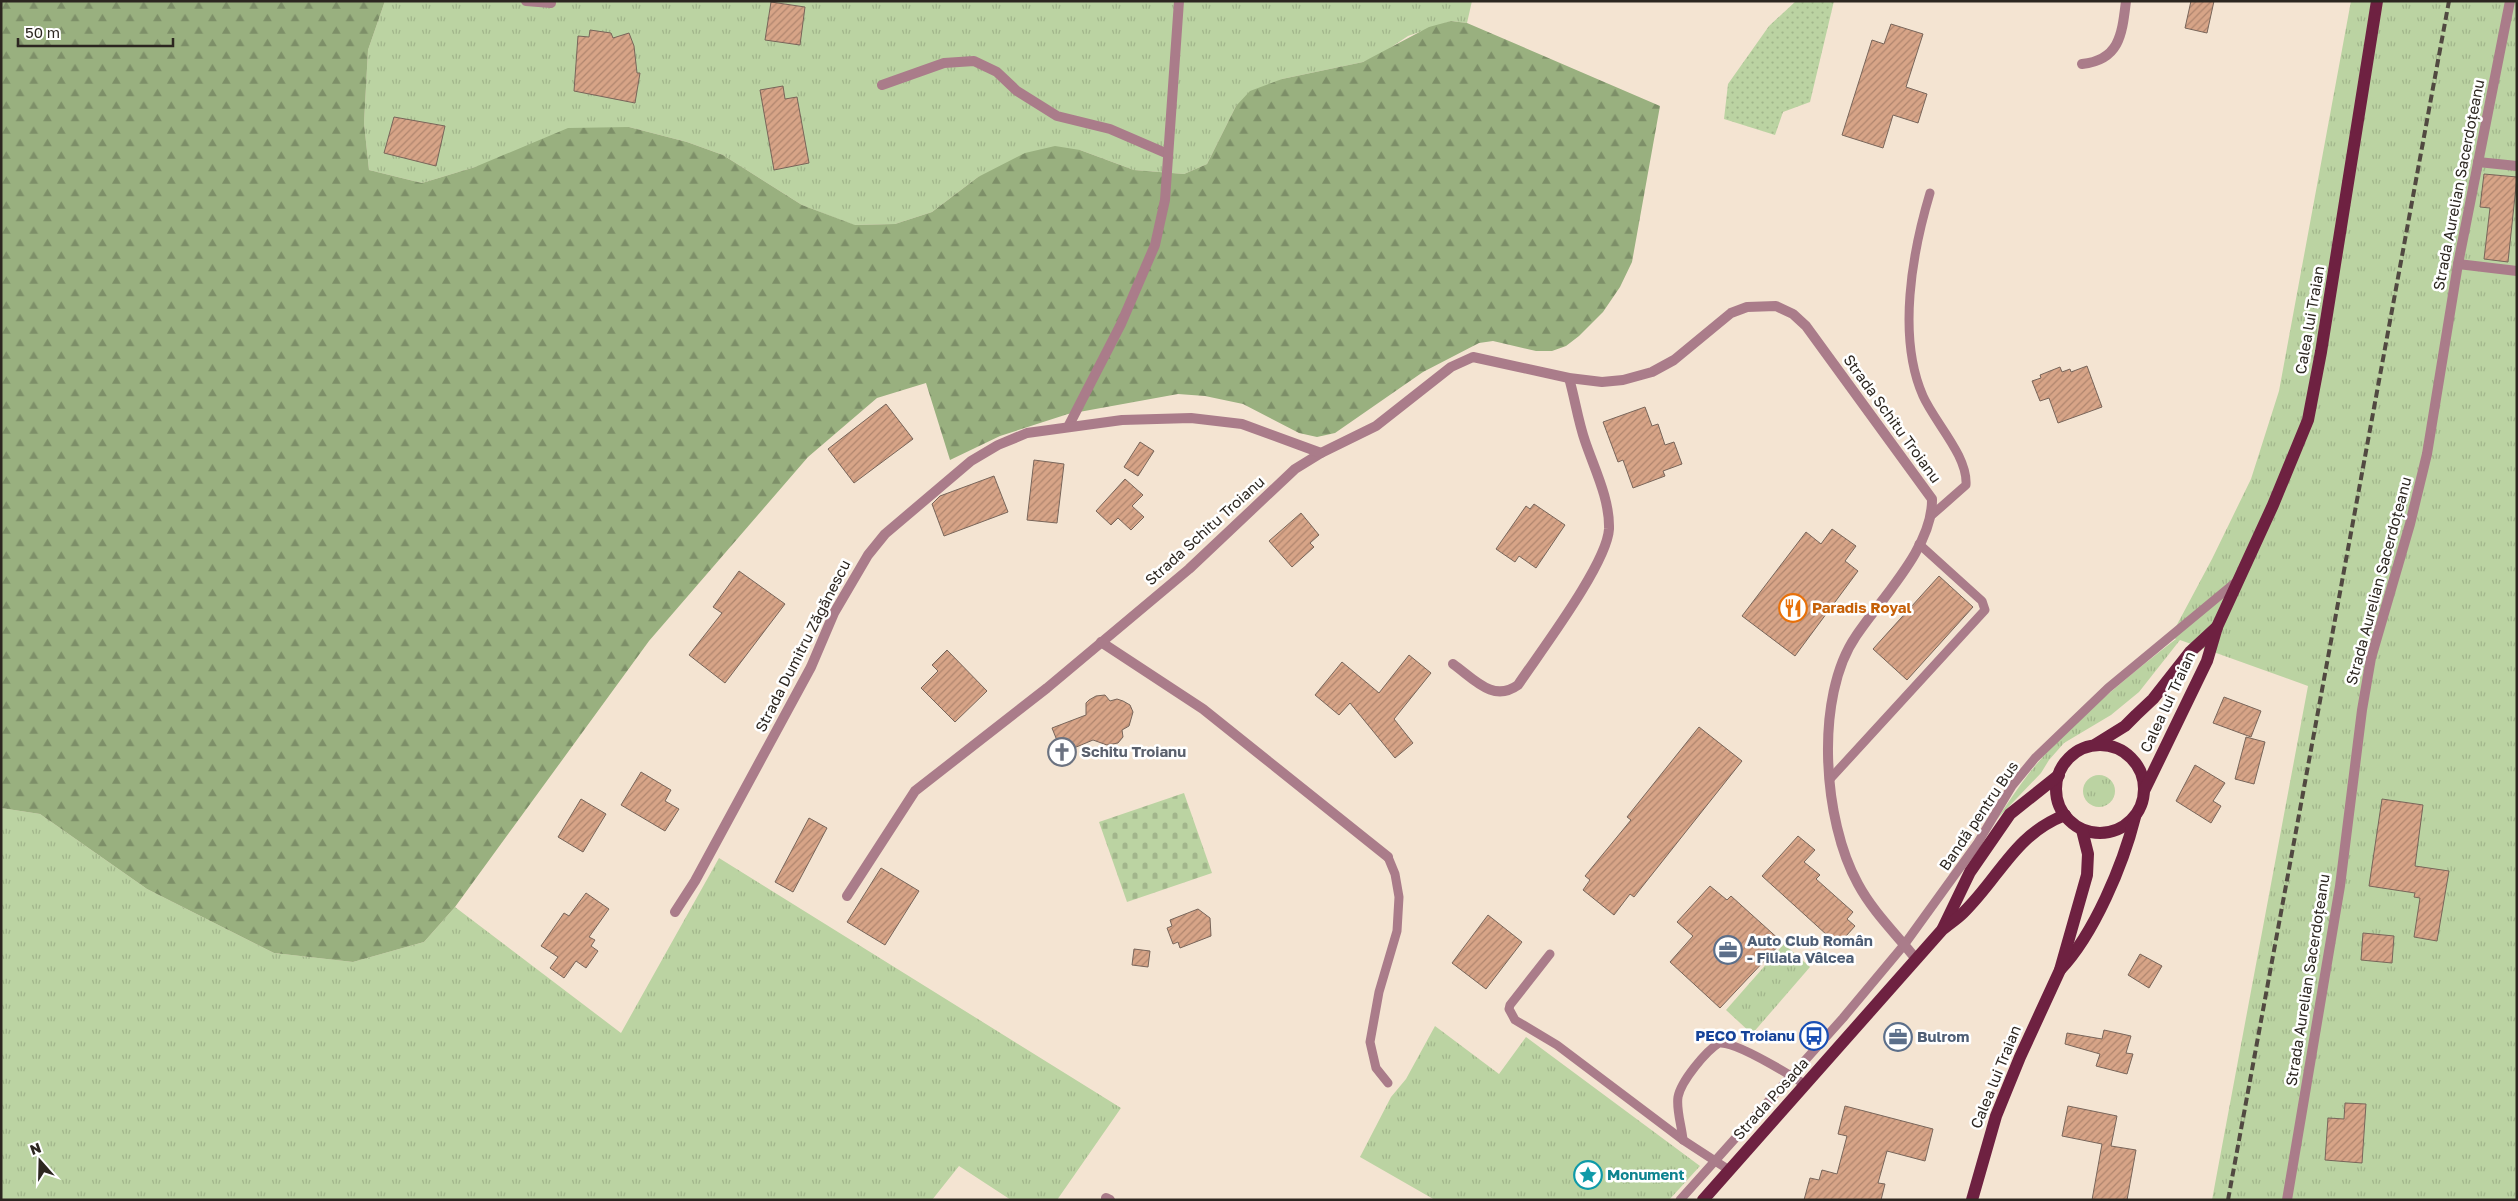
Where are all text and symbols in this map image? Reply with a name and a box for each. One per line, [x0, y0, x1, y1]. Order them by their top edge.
scale bar [18, 15, 172, 47]
text: 50 m [25, 23, 60, 41]
street label: Strada Aurelian Sacerdoțeanu [2429, 78, 2487, 292]
street label: Calea lui Traian [2291, 264, 2327, 375]
street label: Strada Schitu Troianu [1840, 351, 1945, 486]
street label: Strada Schitu Troianu [1141, 472, 1268, 589]
street label: Strada Aurelian Sacerdoțeanu [2342, 475, 2415, 687]
street label: Strada Dumitru Zăgănescu [751, 556, 853, 735]
restaurant icon: Paradis Royal [1778, 593, 1808, 623]
place label: Paradis Royal [1812, 598, 1911, 616]
street label: Calea lui Traian [2136, 648, 2198, 755]
church icon: Schitu Troianu [1047, 737, 1077, 767]
place label: Schitu Troianu [1081, 742, 1186, 760]
street label: Bandă pentru Bus [1935, 757, 2021, 874]
street label: Strada Aurelian Sacerdoțeanu [2281, 872, 2333, 1087]
place label: Auto Club Român - Filiala Vâlcea [1747, 931, 1873, 966]
office icon: Auto Club Român - Filiala Vâlcea [1713, 935, 1743, 965]
bus stop icon: PECO Troianu [1799, 1021, 1829, 1051]
office icon: Bulrom [1883, 1022, 1913, 1052]
street label: Calea lui Traian [1966, 1022, 2024, 1131]
place label: PECO Troianu [1695, 1026, 1795, 1044]
place label: Bulrom [1917, 1027, 1969, 1045]
street label: Strada Posada [1729, 1054, 1812, 1143]
north arrow [15, 1136, 65, 1186]
text: N [27, 1139, 43, 1158]
place icon: Monument [1573, 1160, 1603, 1190]
place label: Monument [1607, 1165, 1684, 1183]

